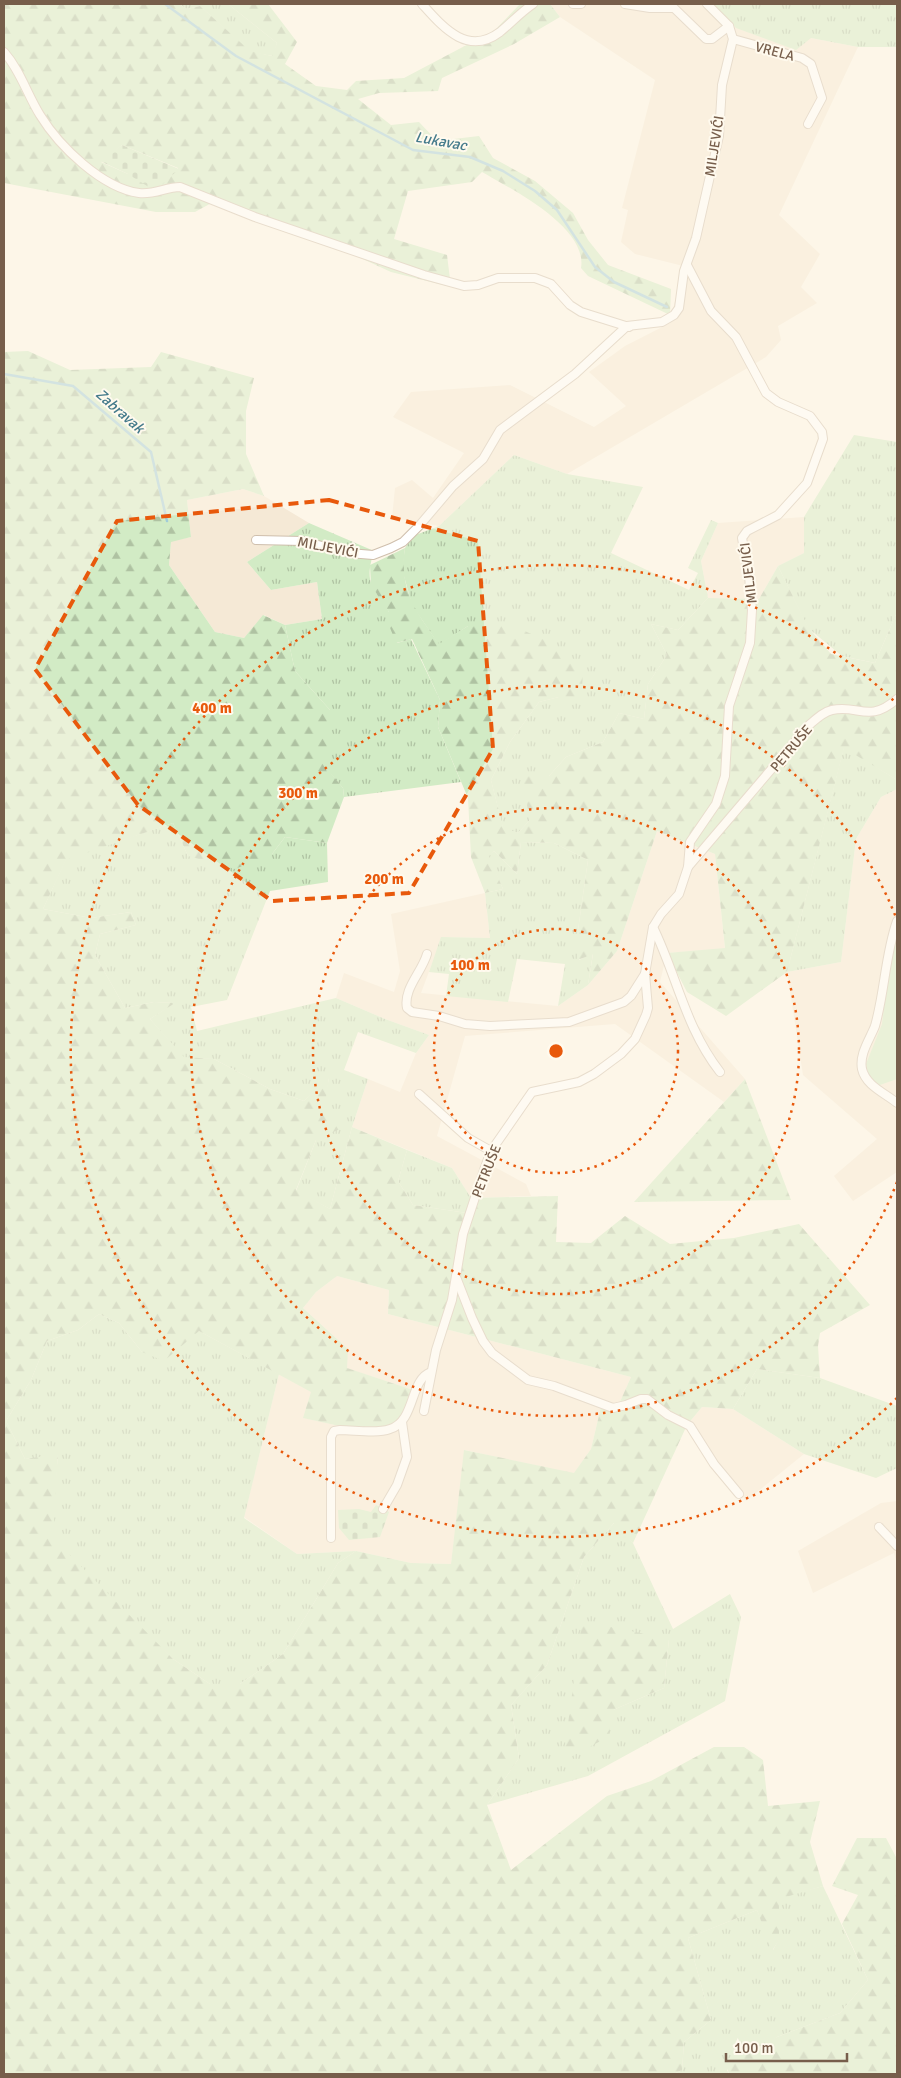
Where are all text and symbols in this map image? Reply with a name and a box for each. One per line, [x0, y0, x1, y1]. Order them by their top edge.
street label: VRELA [753, 38, 797, 65]
street label: MILJEVIĆI [701, 114, 728, 178]
water label: Lukavac [414, 128, 469, 155]
water label: Zabravak [92, 385, 149, 438]
street label: MILJEVIĆI [296, 533, 360, 562]
street label: MILJEVIĆI [736, 541, 761, 604]
text: 400 m [192, 699, 232, 717]
street label: PETRUŠE [767, 721, 816, 775]
text: 300 m [278, 784, 318, 802]
text: 200 m [364, 870, 404, 888]
text: 100 m [450, 956, 490, 974]
centre of rings [547, 1042, 565, 1060]
street label: PETRUŠE [468, 1142, 505, 1200]
scale bar [726, 2030, 847, 2062]
text: 100 m [734, 2039, 774, 2057]

